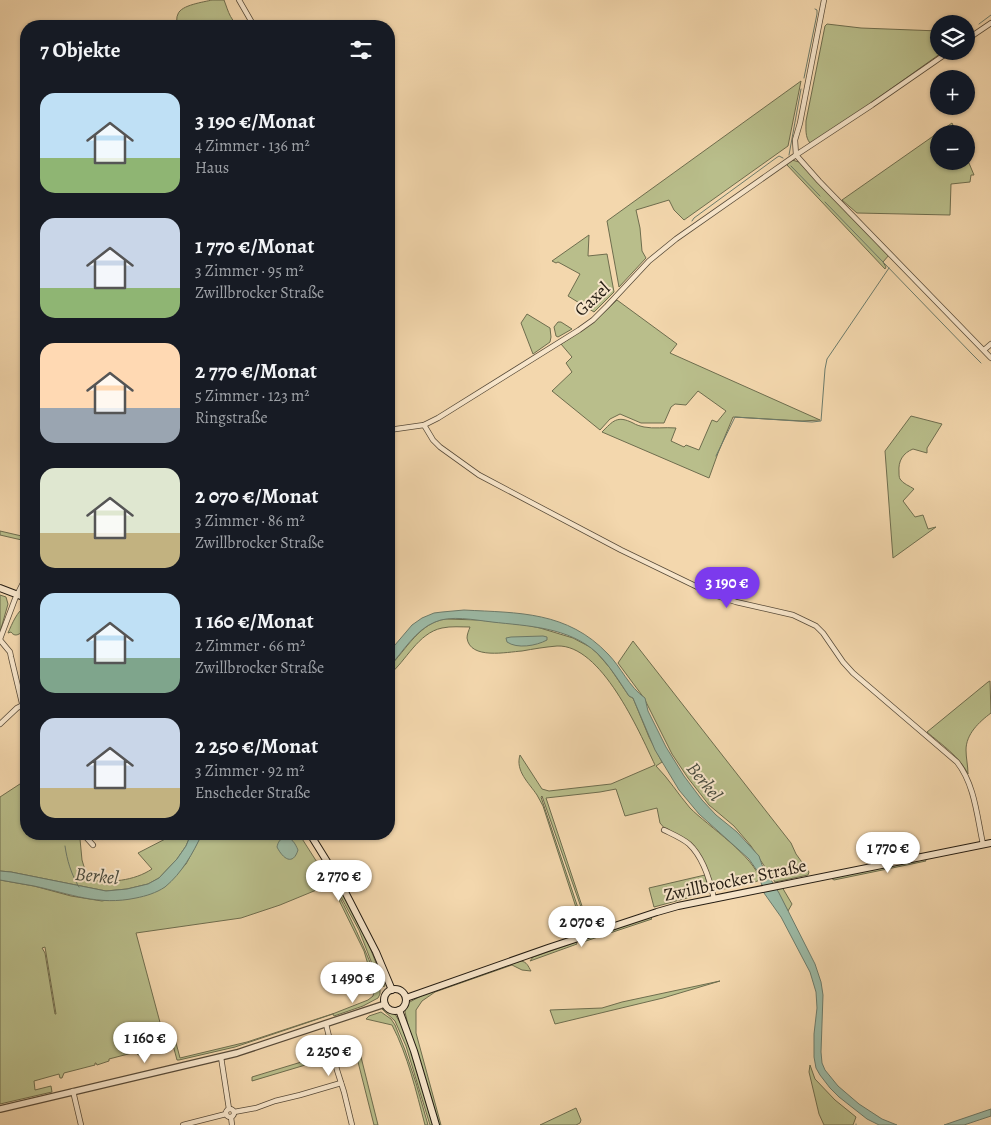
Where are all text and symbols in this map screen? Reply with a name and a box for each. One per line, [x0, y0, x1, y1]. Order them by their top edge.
map controls [930, 15, 975, 170]
button: layers [930, 15, 975, 60]
text: 7 Objekte [40, 36, 120, 64]
icon: filters [347, 36, 375, 64]
button: + [930, 70, 975, 115]
text: 3 190 €/Monat [195, 107, 315, 135]
icon: home [80, 113, 140, 173]
button: − [930, 125, 975, 170]
text: 4 Zimmer · 136 m² [195, 135, 310, 157]
text: Haus [195, 157, 229, 179]
text: 1 770 €/Monat [195, 232, 314, 260]
icon: home [80, 238, 140, 298]
text: 3 Zimmer · 95 m² [195, 260, 304, 282]
street label: Gaxel [569, 276, 616, 322]
text: Zwillbrocker Straße [195, 282, 324, 304]
text: 2 770 €/Monat [195, 357, 317, 385]
icon: home [80, 363, 140, 423]
text: 5 Zimmer · 123 m² [195, 385, 310, 407]
text: Ringstraße [195, 407, 268, 429]
text: 2 070 €/Monat [195, 482, 319, 510]
icon: home [80, 488, 140, 548]
text: 3 Zimmer · 86 m² [195, 510, 305, 532]
text: Zwillbrocker Straße [195, 532, 324, 554]
pin: 3 190 € [681, 566, 773, 609]
text: 3 190 € [706, 572, 748, 594]
text: 1 160 €/Monat [195, 607, 314, 635]
icon: home [80, 613, 140, 673]
text: 2 Zimmer · 66 m² [195, 635, 305, 657]
text: Zwillbrocker Straße [195, 657, 324, 679]
text: 2 250 €/Monat [195, 732, 318, 760]
icon: home [80, 738, 140, 798]
water label: Berkel [680, 756, 728, 807]
text: 3 Zimmer · 92 m² [195, 760, 304, 782]
text: Enscheder Straße [195, 782, 311, 804]
pin: 1 770 € [842, 832, 934, 874]
text: 1 770 € [867, 837, 909, 859]
street label: Zwillbrocker Straße [661, 853, 809, 907]
pin: 2 770 € [293, 860, 385, 902]
water label: Berkel [74, 861, 120, 891]
text: 2 770 € [317, 865, 361, 887]
pin: 2 070 € [536, 906, 628, 948]
text: 2 070 € [559, 911, 605, 933]
pin: 1 490 € [307, 962, 399, 1004]
text: 1 490 € [331, 967, 375, 989]
pin: 1 160 € [99, 1022, 191, 1064]
text: 1 160 € [124, 1027, 166, 1049]
pin: 2 250 € [283, 1034, 375, 1077]
text: 2 250 € [306, 1040, 352, 1062]

